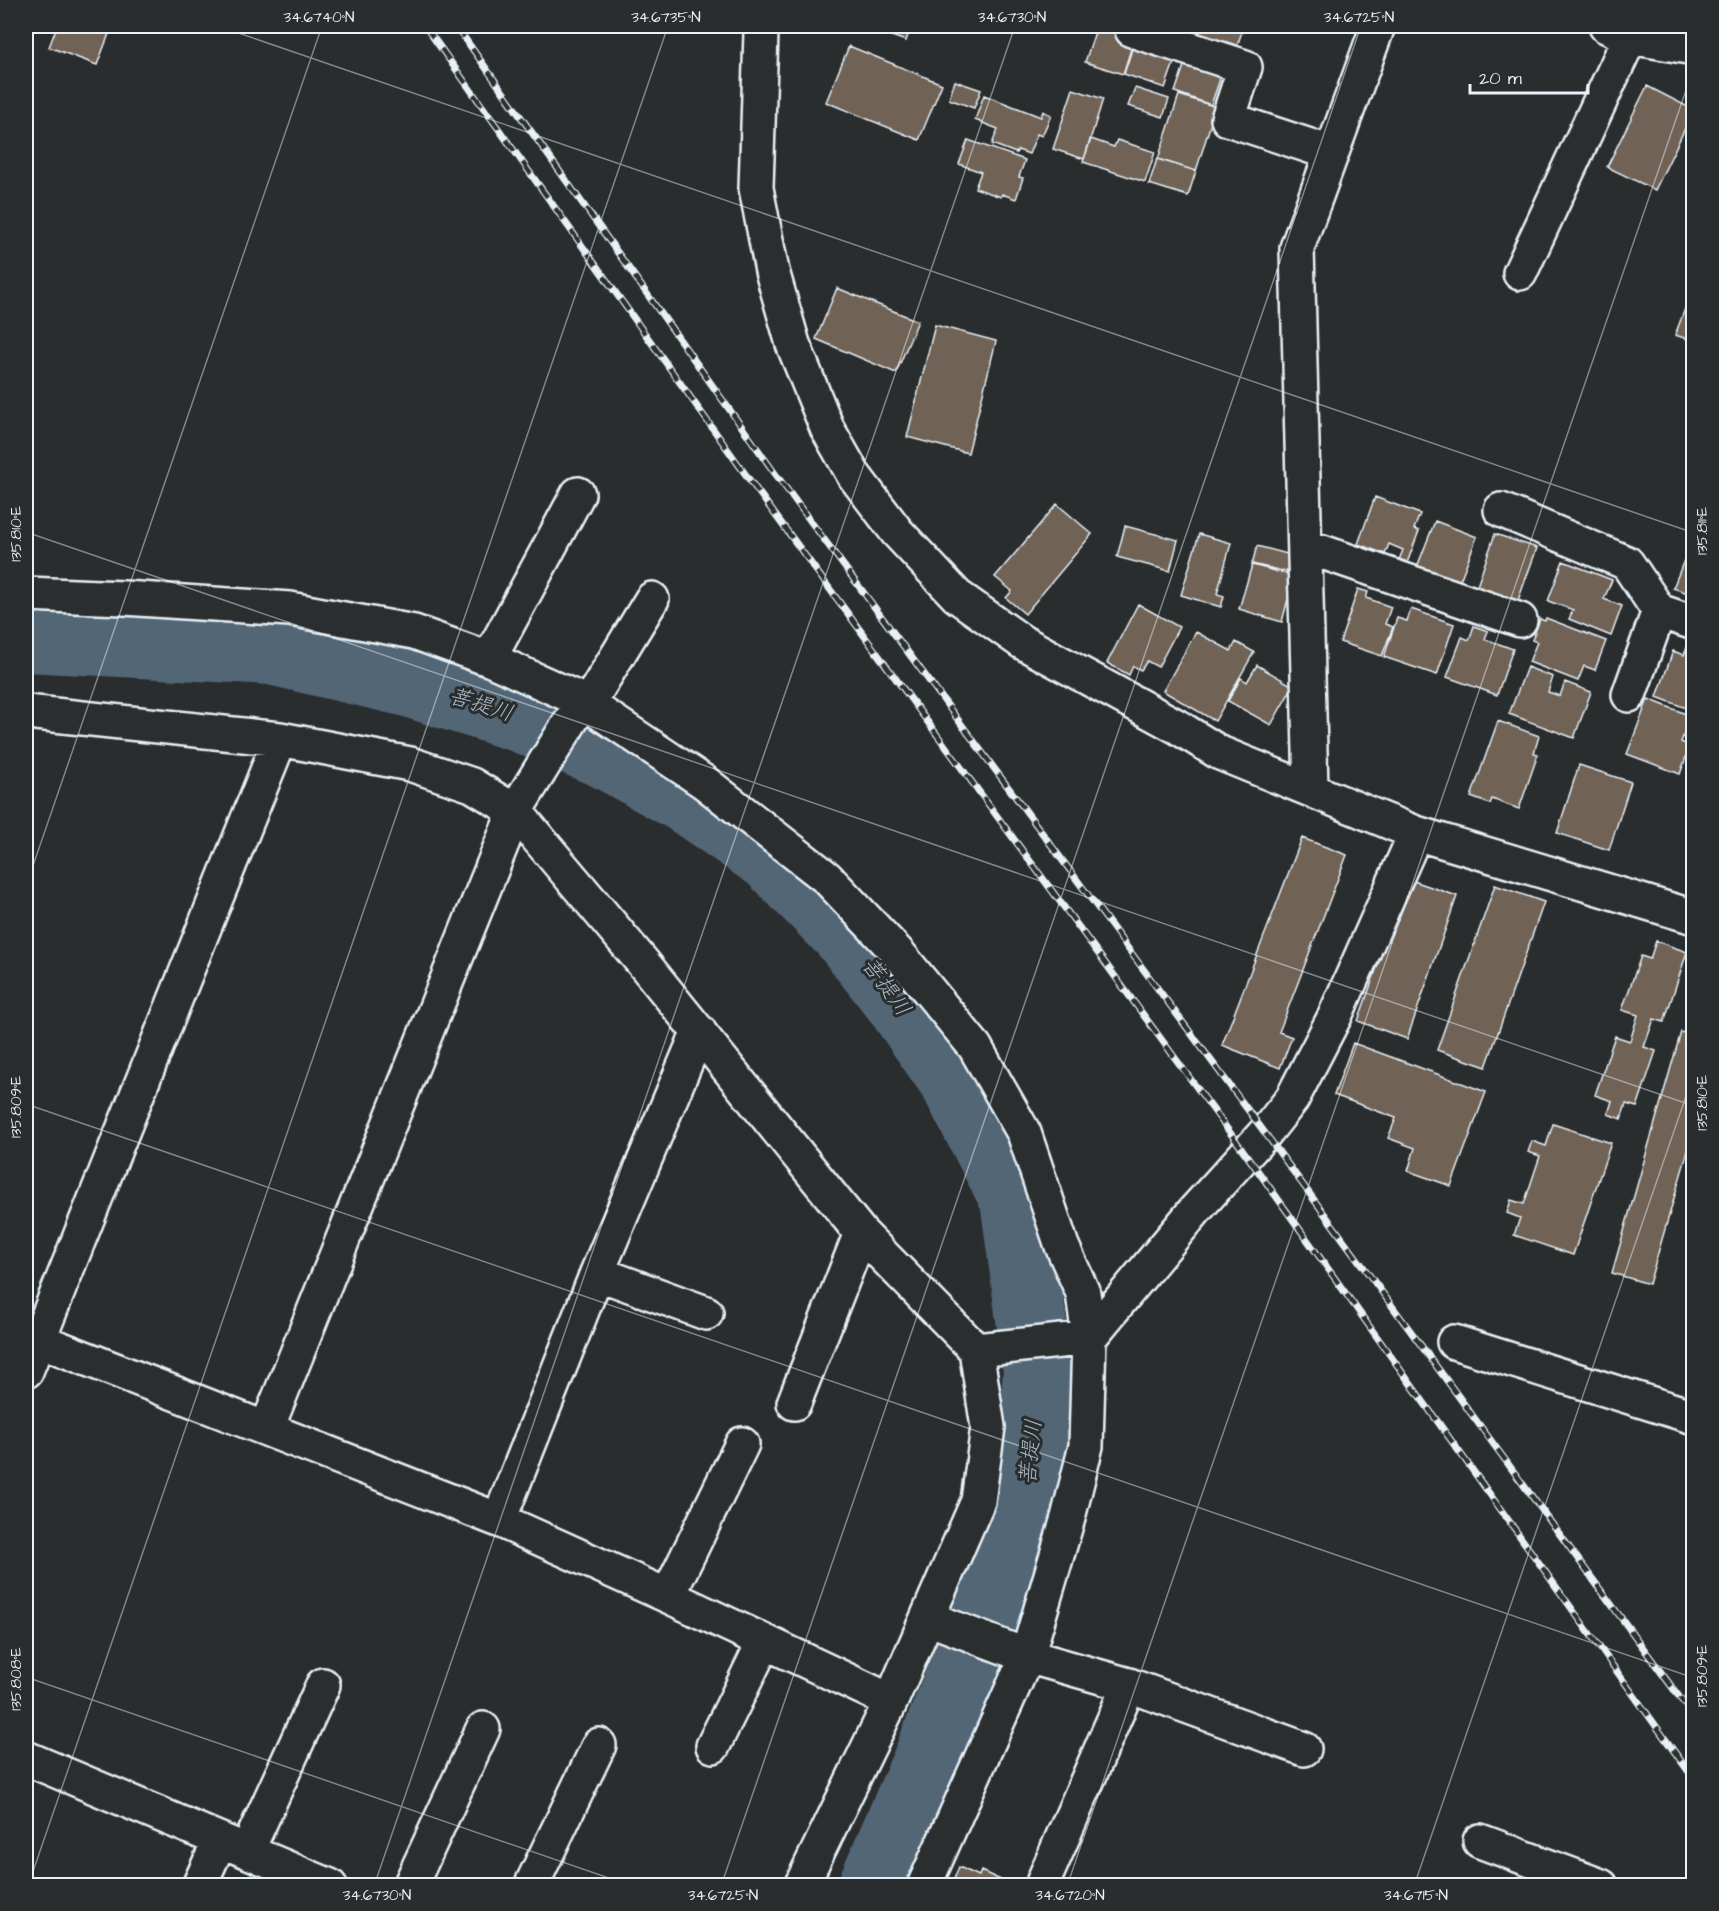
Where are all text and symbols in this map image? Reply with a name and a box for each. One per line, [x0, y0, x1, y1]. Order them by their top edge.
text: 34.6740°N [284, 7, 354, 28]
text: 34.6735°N [631, 7, 701, 28]
text: 34.6730°N [978, 7, 1046, 28]
text: 34.6725°N [1324, 7, 1394, 28]
scale bar [1470, 57, 1588, 95]
text: 20 m [1479, 66, 1522, 91]
text: 135.810°E [6, 506, 27, 562]
text: 135.811°E [1692, 507, 1713, 555]
water label: 菩提川 [445, 681, 517, 729]
water label: 菩提川 [854, 951, 918, 1023]
text: 135.810°E [1692, 1075, 1713, 1131]
text: 135.809°E [6, 1076, 27, 1138]
water label: 菩提川 [1012, 1418, 1050, 1486]
text: 135.809°E [1692, 1645, 1713, 1707]
text: 135.808°E [6, 1647, 27, 1711]
text: 34.6730°N [343, 1885, 411, 1906]
text: 34.6725°N [688, 1885, 758, 1906]
text: 34.6720°N [1035, 1885, 1105, 1906]
text: 34.6715°N [1384, 1885, 1448, 1906]

